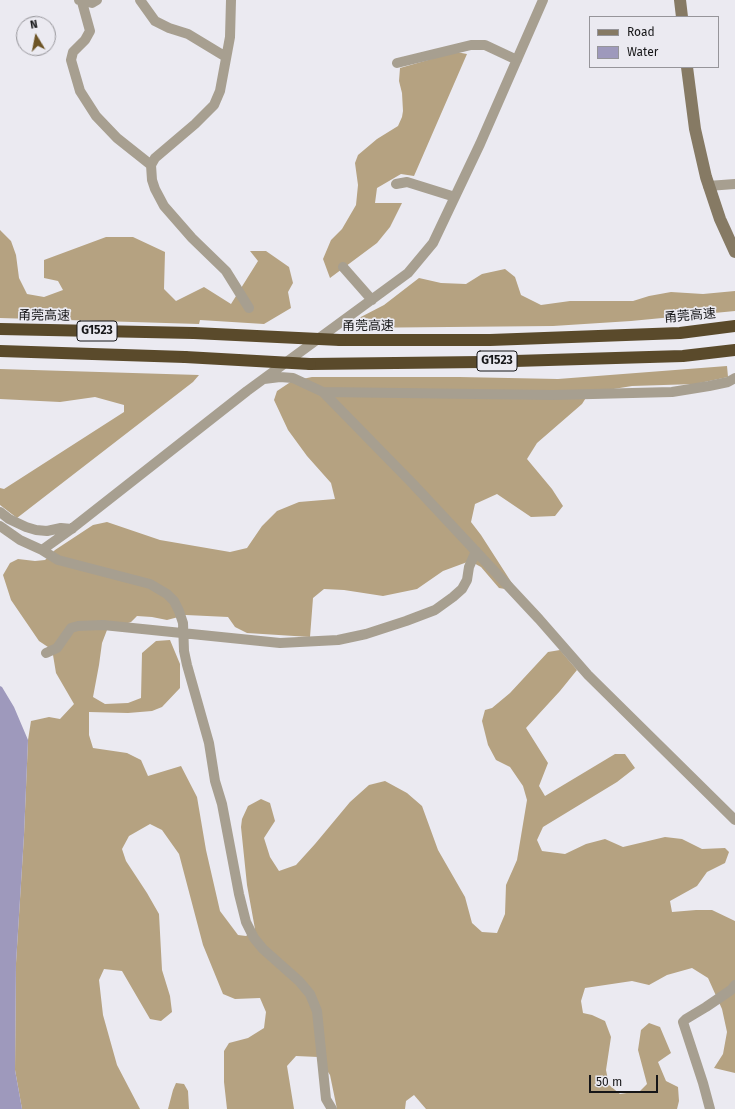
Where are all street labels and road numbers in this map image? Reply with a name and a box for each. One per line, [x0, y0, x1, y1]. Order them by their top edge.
street label: 甬莞高速 [663, 306, 717, 326]
street label: 甬莞高速 [18, 308, 70, 324]
street label: 甬莞高速 [342, 318, 394, 334]
road number: G1523 [77, 321, 117, 341]
road number: G1523 [477, 351, 517, 371]

